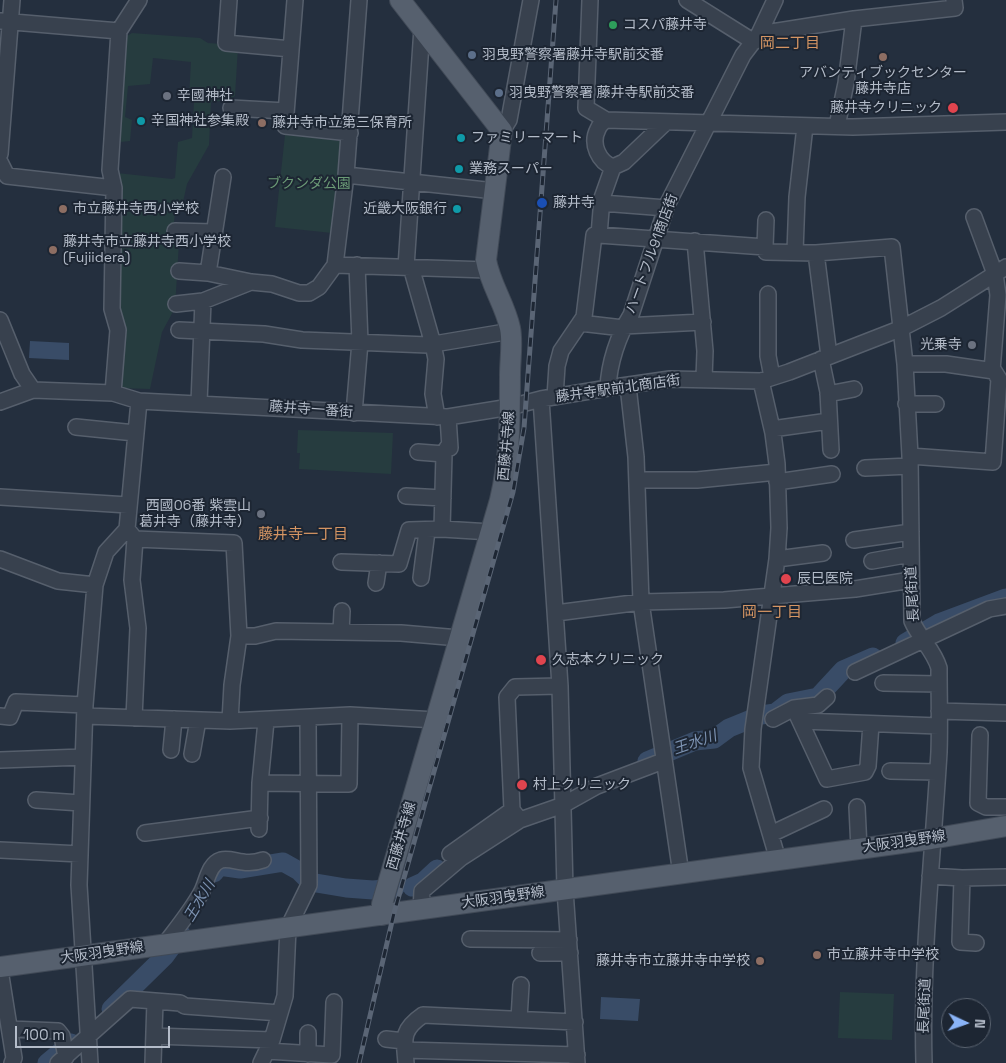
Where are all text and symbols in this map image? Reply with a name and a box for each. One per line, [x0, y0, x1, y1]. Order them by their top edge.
place label: コスパ藤井寺 [623, 17, 707, 33]
marker: コスパ藤井寺 [607, 19, 619, 31]
district label: 岡二丁目 [760, 35, 820, 53]
place label: 羽曳野警察署藤井寺駅前交番 [482, 47, 664, 63]
marker: 羽曳野警察署藤井寺駅前交番 [466, 49, 478, 61]
marker: アバンティブックセンター 藤井寺店 [877, 51, 889, 63]
place label: アバンティブックセンター 藤井寺店 [799, 65, 967, 98]
place label: 羽曳野警察署 藤井寺駅前交番 [509, 85, 695, 101]
marker: 羽曳野警察署 藤井寺駅前交番 [493, 87, 505, 99]
place label: 辛國神社 [177, 88, 233, 104]
marker: 辛國神社 [161, 90, 173, 102]
place label: 藤井寺クリニック [830, 100, 942, 116]
marker: 藤井寺クリニック [946, 101, 960, 115]
place label: 辛国神社参集殿 [151, 113, 249, 129]
marker: 辛国神社参集殿 [135, 115, 147, 127]
place label: 藤井寺市立第三保育所 [272, 115, 412, 131]
marker: 藤井寺市立第三保育所 [256, 117, 268, 129]
place label: ファミリーマート [471, 130, 583, 146]
marker: ファミリーマート [455, 132, 467, 144]
place label: 業務スーパー [469, 161, 553, 177]
marker: 業務スーパー [453, 163, 465, 175]
park label: ブクンダ公園 [267, 176, 351, 192]
street label: ハートフル91商店街 [622, 192, 682, 316]
place label: 藤井寺 [553, 195, 595, 211]
marker: 藤井寺 [535, 196, 549, 210]
place label: 市立藤井寺西小学校 [73, 201, 199, 217]
place label: 近畿大阪銀行 [363, 201, 447, 217]
marker: 市立藤井寺西小学校 [57, 203, 69, 215]
marker: 近畿大阪銀行 [451, 203, 463, 215]
place label: 藤井寺市立藤井寺西小学校 (Fujiidera) [63, 234, 231, 266]
marker: 藤井寺市立藤井寺西小学校 (Fujiidera) [47, 244, 59, 256]
place label: 光乗寺 [920, 337, 962, 353]
marker: 光乗寺 [966, 339, 978, 351]
street label: 藤井寺駅前北商店街 [554, 372, 682, 406]
street label: 藤井寺一番街 [269, 399, 353, 421]
street label: 西藤井寺線 [496, 410, 518, 482]
place label: 西國06番 紫雲山 葛井寺（藤井寺） [139, 498, 251, 530]
marker: 西國06番 紫雲山 葛井寺（藤井寺） [255, 508, 267, 520]
district label: 藤井寺一丁目 [258, 526, 348, 544]
street label: 長尾街道 [903, 566, 923, 622]
place label: 辰巳医院 [797, 571, 853, 587]
marker: 辰巳医院 [779, 572, 793, 586]
district label: 岡一丁目 [742, 604, 802, 622]
place label: 久志本クリニック [552, 652, 664, 668]
marker: 久志本クリニック [534, 653, 548, 667]
water label: 王水川 [671, 727, 719, 759]
place label: 村上クリニック [533, 777, 631, 793]
marker: 村上クリニック [515, 778, 529, 792]
street label: 西藤井寺線 [384, 800, 420, 872]
street label: 大阪羽曳野線 [861, 828, 947, 856]
water label: 王水川 [181, 877, 219, 925]
street label: 大阪羽曳野線 [460, 884, 546, 912]
street label: 大阪羽曳野線 [59, 939, 145, 967]
place label: 市立藤井寺中学校 [827, 947, 939, 963]
marker: 市立藤井寺中学校 [811, 949, 823, 961]
place label: 藤井寺市立藤井寺中学校 [596, 953, 750, 969]
marker: 藤井寺市立藤井寺中学校 [754, 955, 766, 967]
street label: 長尾街道 [916, 978, 934, 1034]
north arrow [941, 998, 991, 1048]
scale bar [18, 1016, 172, 1048]
text: N [971, 1019, 989, 1029]
text: 100 m [23, 1025, 65, 1044]

